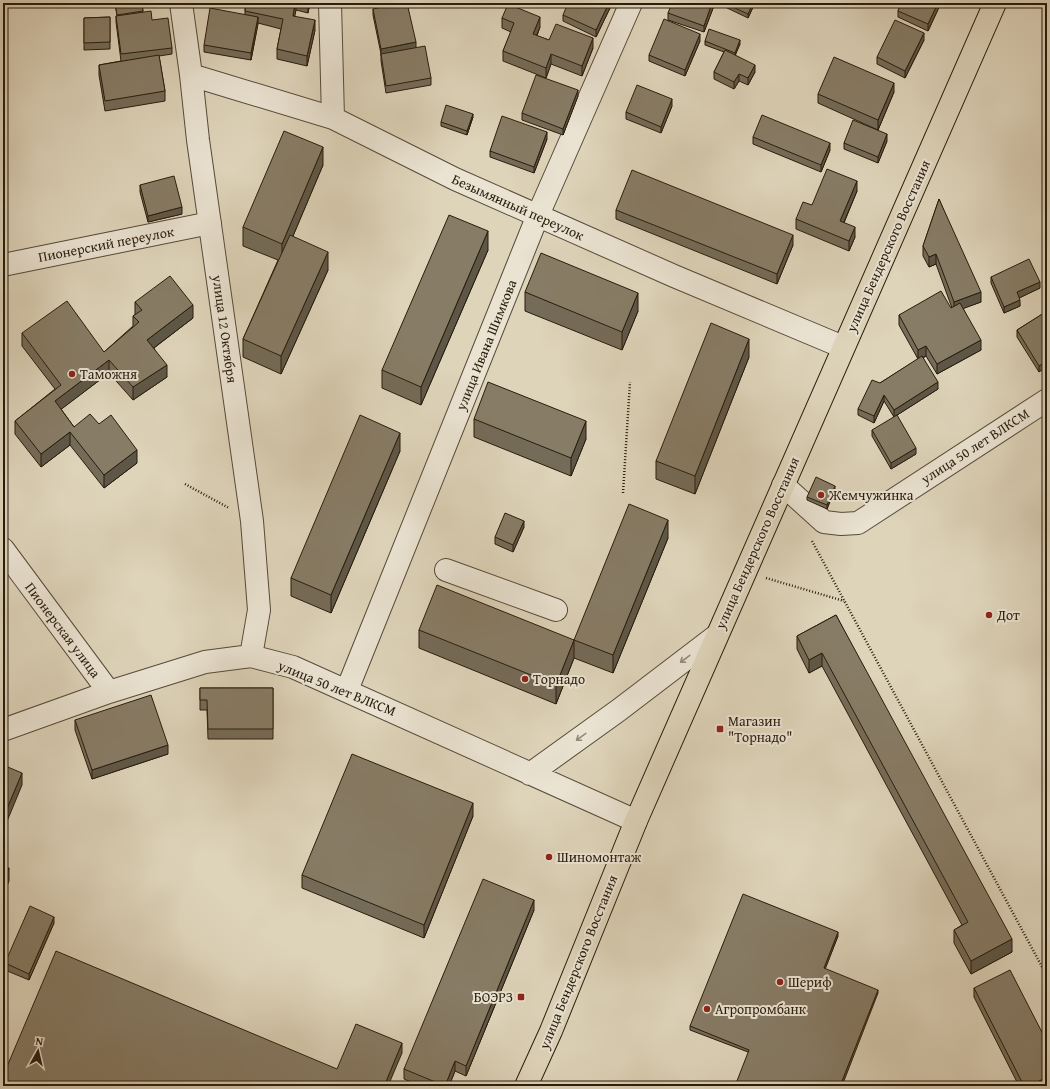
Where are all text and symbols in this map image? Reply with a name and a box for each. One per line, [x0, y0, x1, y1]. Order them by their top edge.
street label: улица Бендерского Восстания [841, 157, 935, 336]
street label: Безымянный переулок [449, 169, 588, 245]
street label: Пионерский переулок [36, 221, 176, 267]
street label: улица 12 Октября [207, 273, 242, 384]
street label: улица Ивана Шимкова [450, 276, 522, 414]
place label: Таможня [80, 364, 137, 384]
marker: Таможня [67, 369, 77, 379]
street label: улица 50 лет ВЛКСМ [916, 403, 1033, 489]
street label: улица Бендерского Восстания [710, 454, 804, 633]
place label: Жемчужинка [828, 485, 914, 505]
marker: Жемчужинка [816, 490, 826, 500]
street label: Пионерская улица [20, 578, 106, 682]
place label: Дот [996, 605, 1020, 625]
marker: Дот [984, 610, 994, 620]
street label: улица 50 лет ВЛКСМ [274, 655, 399, 721]
one-way arrow [680, 655, 691, 664]
place label: Торнадо [533, 669, 585, 689]
marker: Торнадо [520, 674, 530, 684]
place label: Магазин "Торнадо" [728, 711, 792, 747]
marker: Магазин "Торнадо" [715, 724, 725, 734]
one-way arrow [576, 733, 587, 741]
place label: Шиномонтаж [557, 847, 642, 867]
marker: Шиномонтаж [544, 852, 554, 862]
street label: улица Бендерского Восстания [533, 872, 622, 1053]
place label: Шериф [788, 972, 832, 992]
marker: Шериф [775, 977, 785, 987]
place label: БОЭРЗ [474, 987, 513, 1007]
marker: БОЭРЗ [516, 992, 526, 1002]
place label: Агропромбанк [715, 999, 807, 1019]
marker: Агропромбанк [702, 1004, 712, 1014]
north arrow [18, 1031, 58, 1071]
text: N [35, 1033, 45, 1050]

